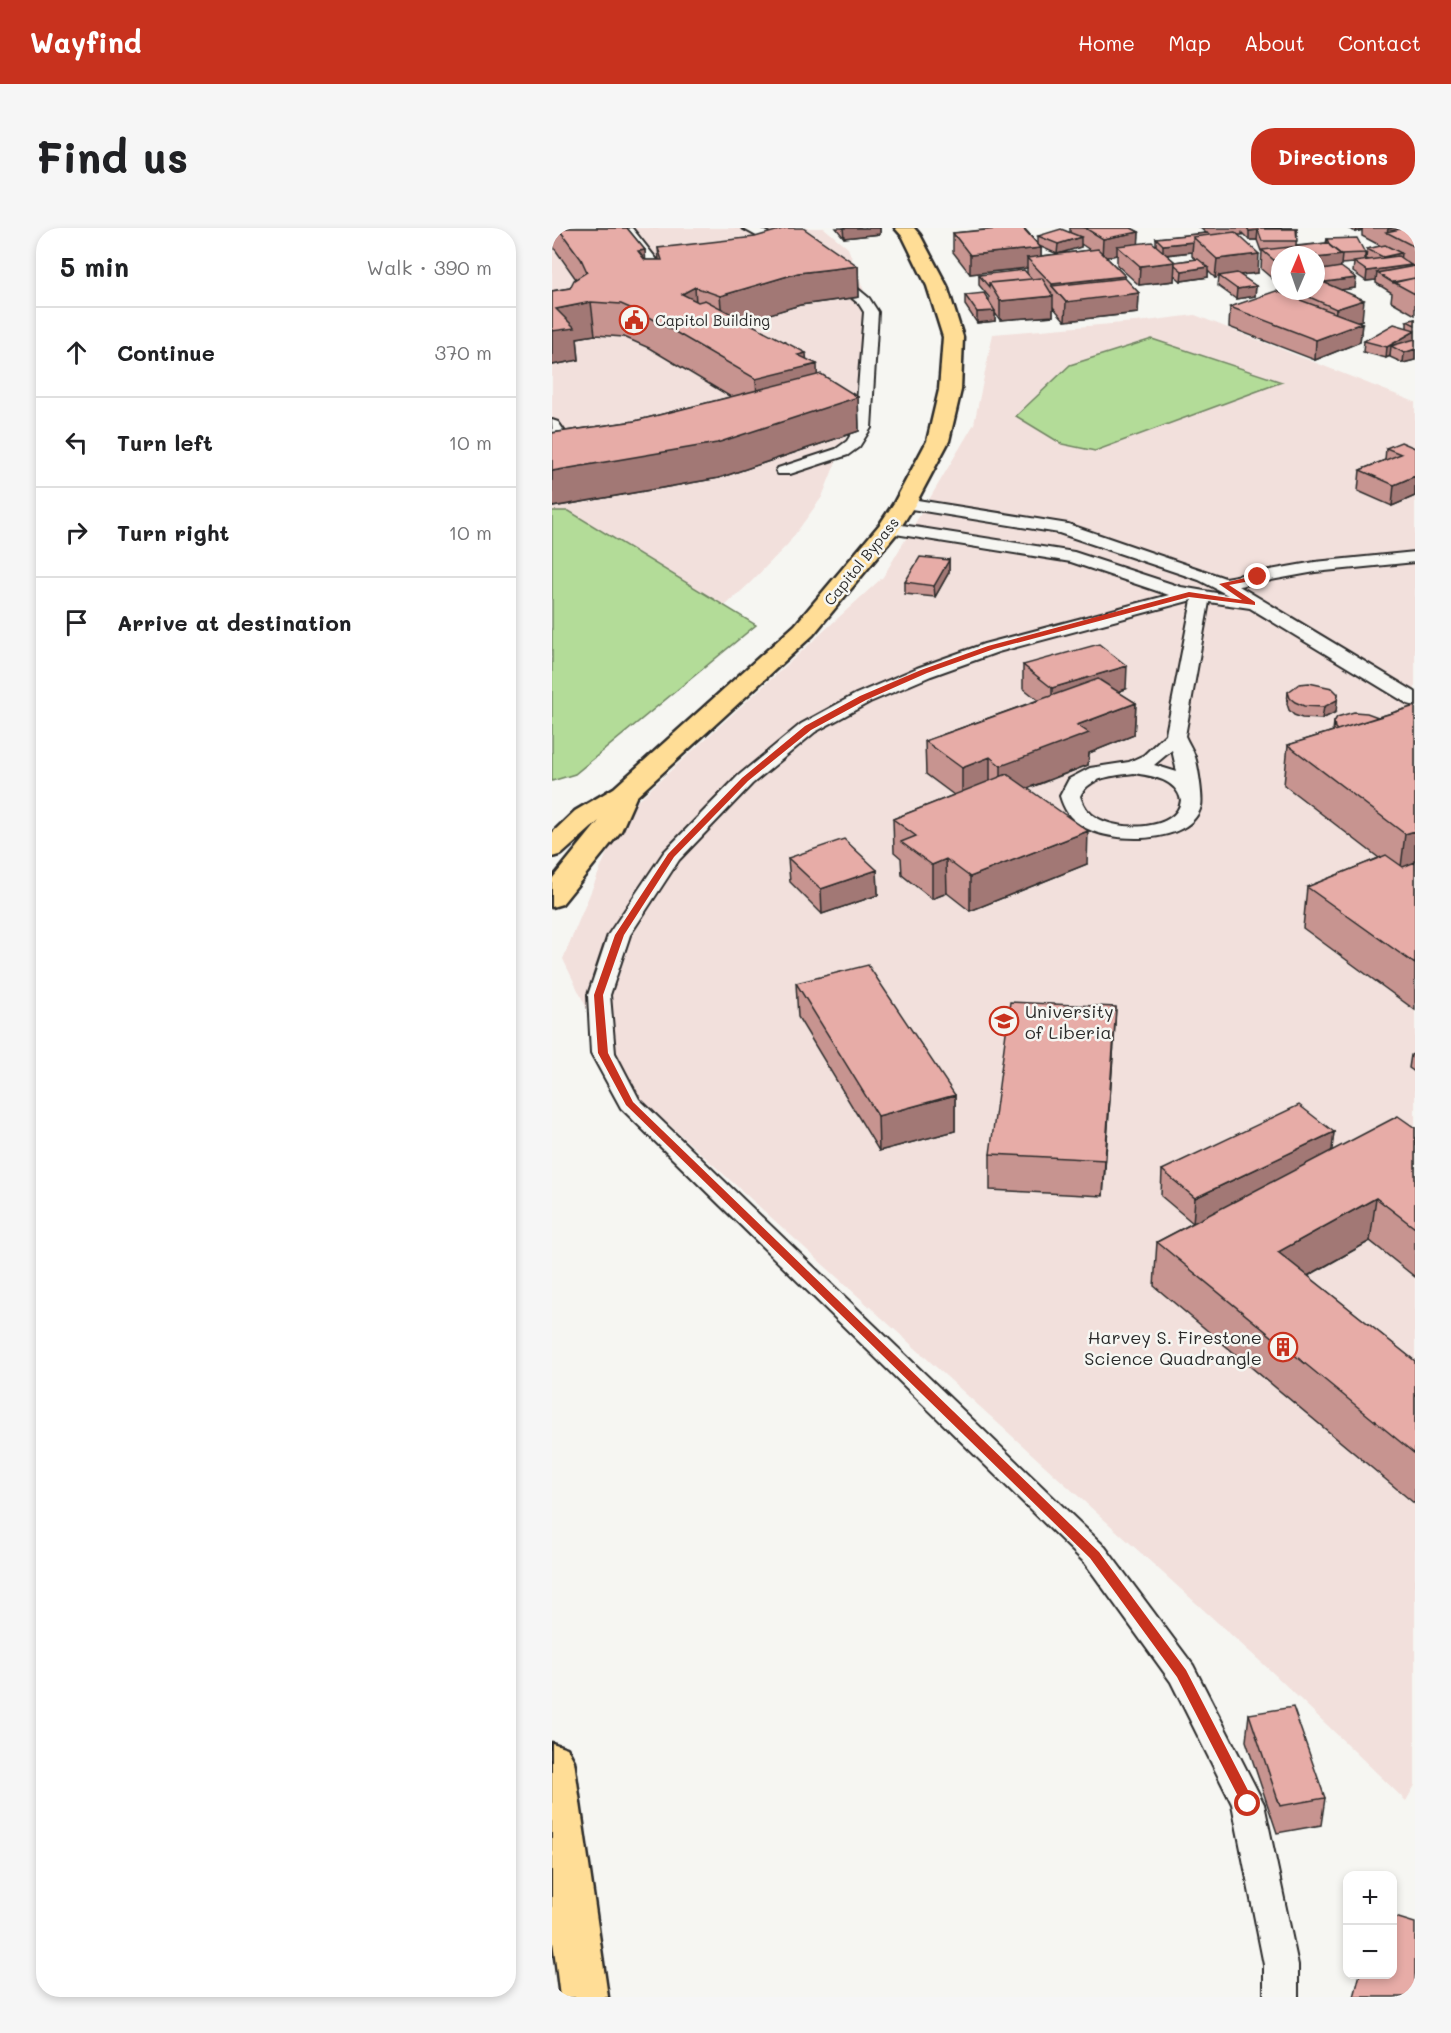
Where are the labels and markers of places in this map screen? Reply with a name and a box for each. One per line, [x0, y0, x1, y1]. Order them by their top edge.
public building icon: Capitol Building [618, 304, 650, 336]
place label: Capitol Building [655, 310, 770, 330]
place label: University of Liberia [1025, 999, 1114, 1044]
school or university icon: University of Liberia [988, 1005, 1020, 1037]
place label: Harvey S. Firestone Science Quadrangle [1084, 1325, 1262, 1370]
building icon: Harvey S. Firestone Science Quadrangle [1267, 1331, 1299, 1363]

